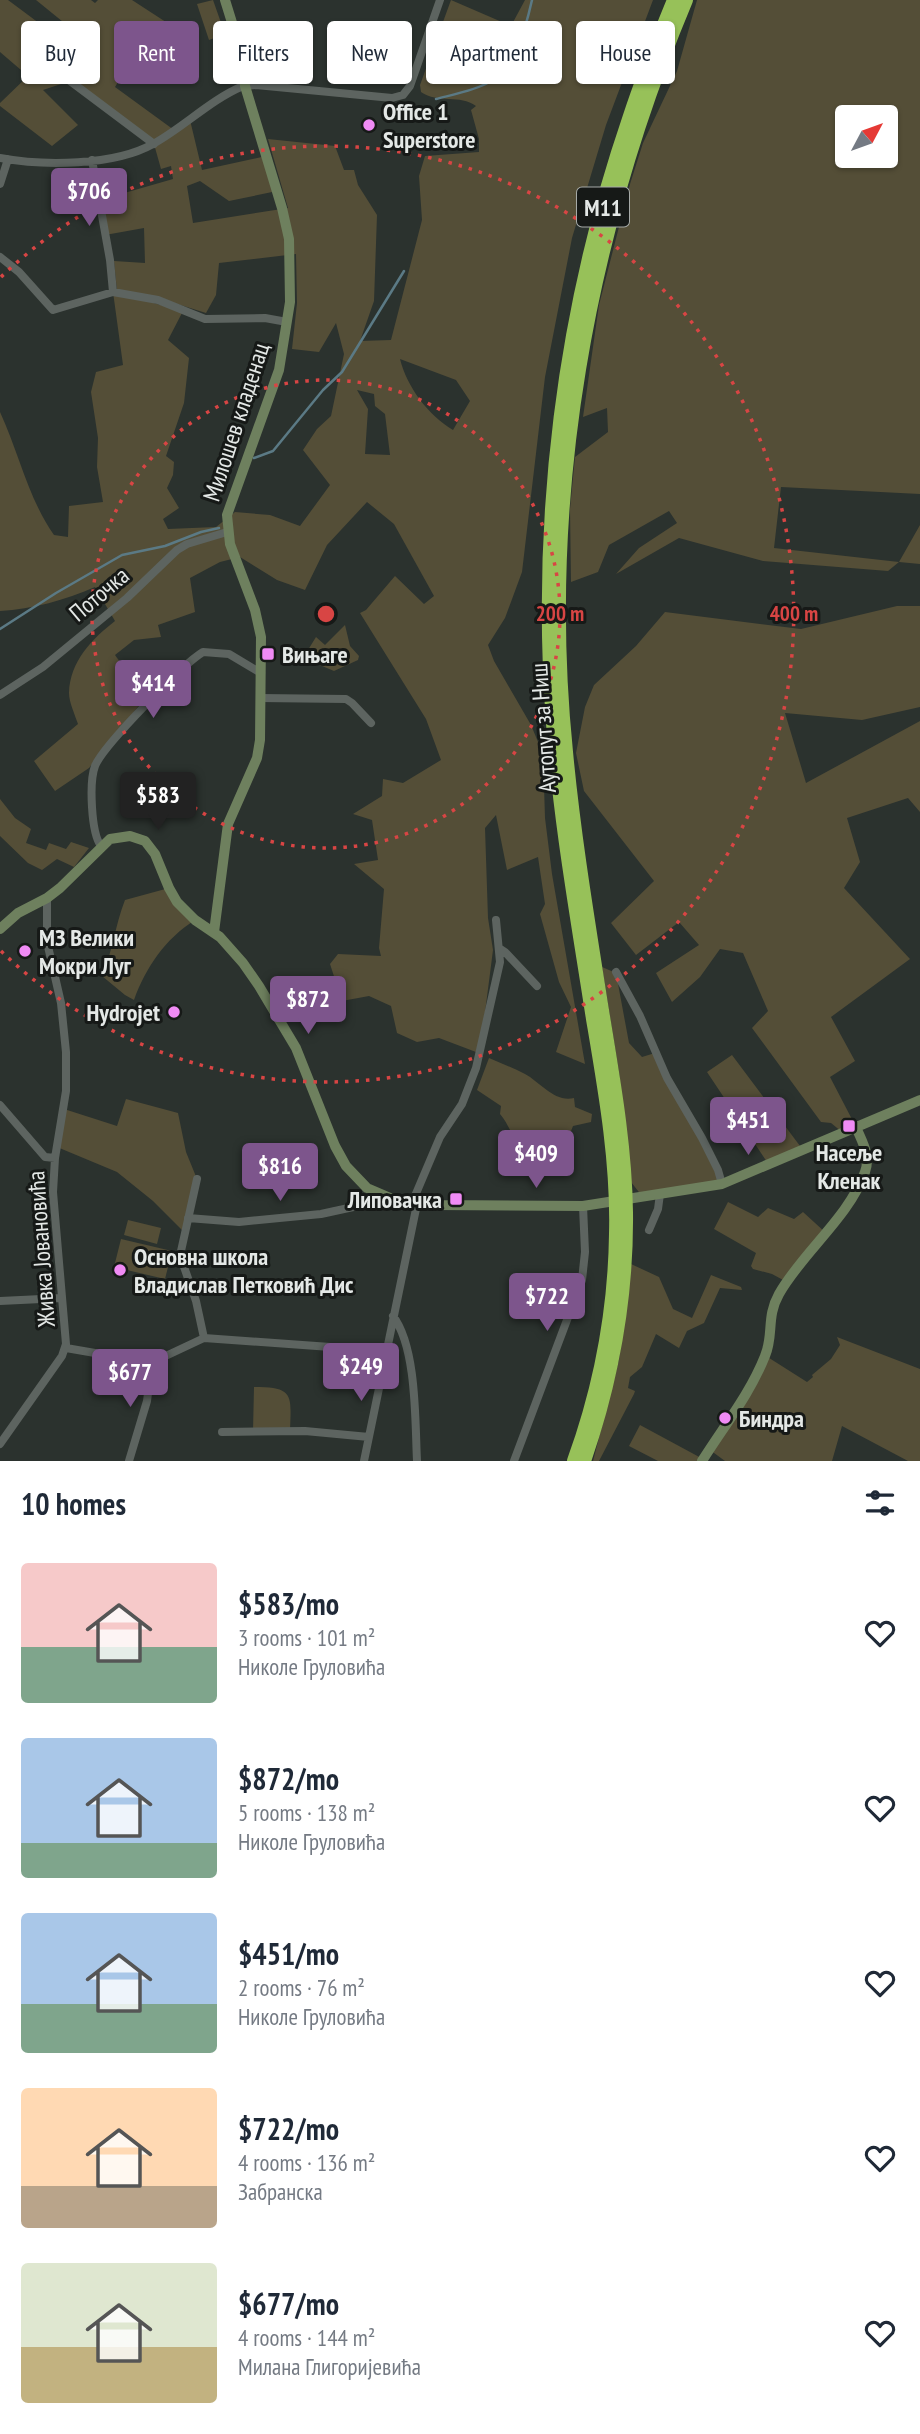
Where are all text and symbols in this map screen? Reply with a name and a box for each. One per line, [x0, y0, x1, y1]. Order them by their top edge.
chip: Buy [21, 21, 100, 84]
chip: Rent [114, 21, 199, 84]
chip: Filters [213, 21, 313, 84]
chip: New [327, 21, 412, 84]
chip: Apartment [426, 21, 562, 84]
chip: House [576, 21, 675, 84]
place label: Office 1 Superstore [383, 96, 476, 155]
north arrow [835, 105, 898, 168]
map controls [835, 105, 898, 168]
marker: Office 1 Superstore [361, 117, 377, 133]
pin: $706 [48, 168, 130, 228]
text: $706 [67, 176, 111, 205]
road number: M11 [577, 188, 629, 227]
street label: Милошев кладенац [196, 338, 276, 505]
street label: Поточка [63, 560, 135, 628]
text: 200 m [536, 600, 584, 627]
text: 400 m [770, 600, 818, 627]
centre of rings [314, 602, 338, 626]
place label: Вињаге [282, 639, 348, 670]
marker: Вињаге [260, 646, 276, 662]
pin: $414 [112, 660, 194, 720]
street label: Аутопут за Ниш [523, 662, 563, 794]
text: $414 [131, 668, 175, 697]
pin: $583 [117, 772, 199, 832]
text: $583 [136, 780, 180, 809]
place label: МЗ Велики Мокри Луг [39, 922, 134, 981]
marker: МЗ Велики Мокри Луг [17, 943, 33, 959]
pin: $872 [267, 976, 349, 1036]
text: $872 [286, 984, 330, 1013]
place label: Hydrojet [87, 997, 160, 1028]
marker: Hydrojet [166, 1004, 182, 1020]
pin: $451 [707, 1098, 789, 1157]
text: $451 [726, 1105, 770, 1134]
marker: Насеље Кленак [841, 1118, 857, 1134]
pin: $409 [495, 1130, 577, 1190]
place label: Насеље Кленак [816, 1137, 882, 1196]
text: $409 [514, 1138, 558, 1167]
pin: $816 [239, 1144, 321, 1203]
text: $816 [258, 1151, 302, 1180]
street label: Живка Јовановића [20, 1170, 62, 1329]
place label: Липовачка [347, 1184, 442, 1215]
marker: Липовачка [448, 1191, 464, 1207]
place label: Основна школа Владислав Петковић Дис [134, 1241, 354, 1300]
marker: Основна школа Владислав Петковић Дис [112, 1262, 128, 1278]
pin: $722 [506, 1274, 588, 1333]
text: $722 [525, 1281, 569, 1310]
pin: $249 [320, 1344, 402, 1403]
pin: $677 [89, 1350, 171, 1409]
text: $249 [339, 1351, 383, 1380]
text: $677 [108, 1357, 152, 1386]
place label: Биндра [739, 1403, 804, 1434]
marker: Биндра [717, 1410, 733, 1426]
text: 10 homes [21, 1484, 126, 1523]
icon: filters [861, 1484, 899, 1522]
text: $583/mo [238, 1584, 339, 1623]
icon: home [77, 1591, 161, 1675]
icon: heart [861, 1614, 899, 1652]
text: 3 rooms · 101 m² [238, 1623, 375, 1652]
text: Николе Груловића [238, 1652, 385, 1681]
text: $872/mo [238, 1759, 339, 1798]
icon: home [77, 1766, 161, 1850]
icon: heart [861, 1789, 899, 1827]
text: 5 rooms · 138 m² [238, 1798, 375, 1827]
text: Николе Груловића [238, 1827, 385, 1856]
text: $451/mo [238, 1934, 339, 1973]
icon: home [77, 1941, 161, 2025]
icon: heart [861, 1964, 899, 2002]
text: 2 rooms · 76 m² [238, 1973, 365, 2002]
text: Николе Груловића [238, 2002, 385, 2031]
text: $722/mo [238, 2109, 339, 2148]
icon: home [77, 2116, 161, 2200]
icon: heart [861, 2139, 899, 2177]
text: 4 rooms · 136 m² [238, 2148, 375, 2177]
text: Забранска [238, 2177, 323, 2206]
text: $677/mo [238, 2284, 339, 2323]
icon: home [77, 2291, 161, 2375]
icon: heart [861, 2314, 899, 2352]
text: 4 rooms · 144 m² [238, 2323, 375, 2352]
text: Милана Глигоријевића [238, 2352, 421, 2381]

